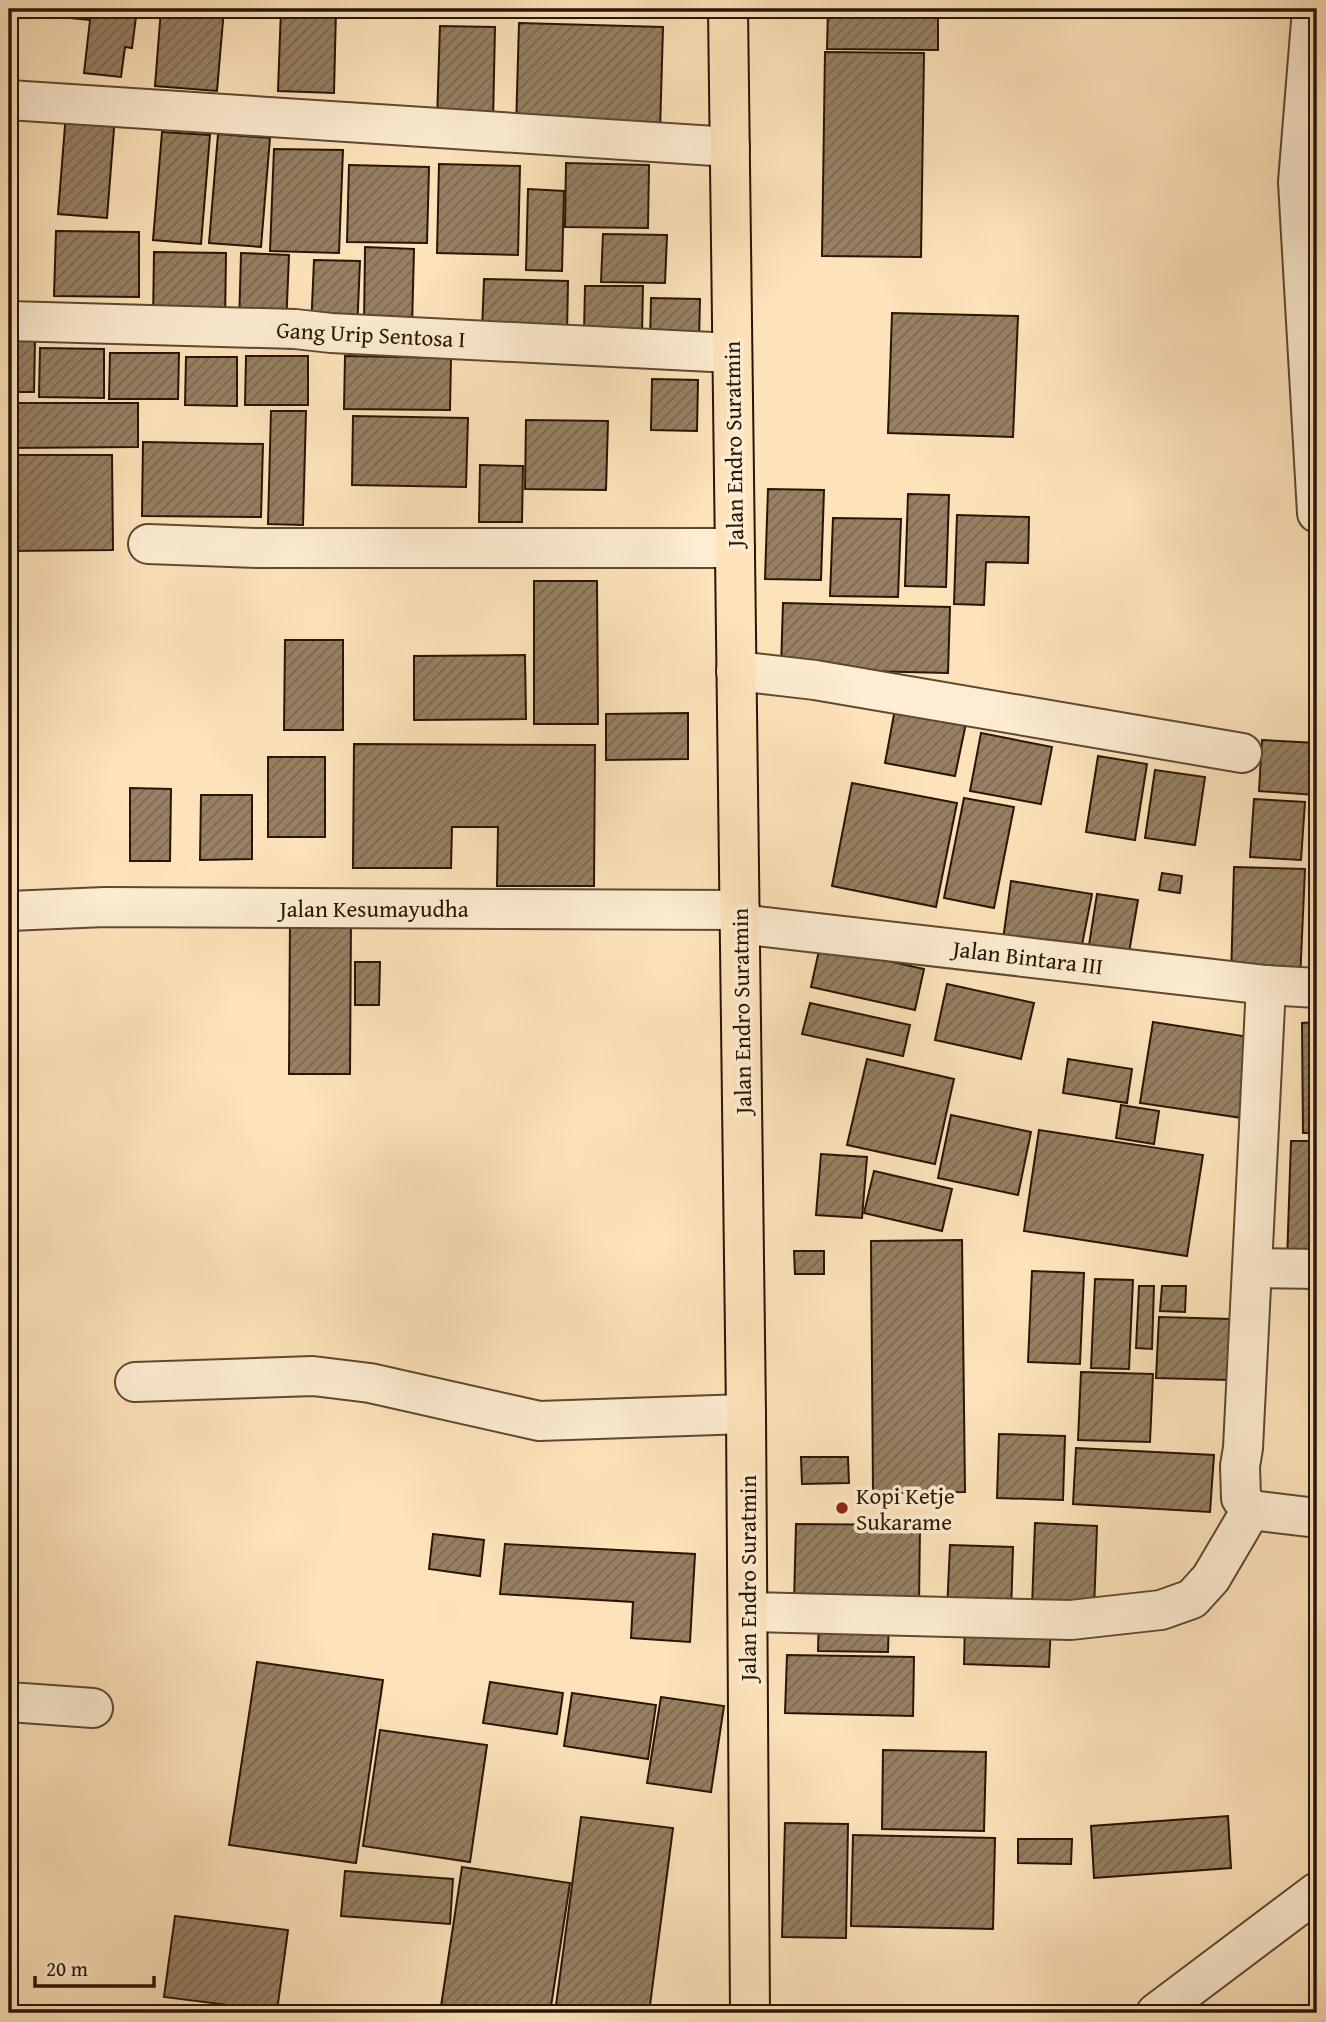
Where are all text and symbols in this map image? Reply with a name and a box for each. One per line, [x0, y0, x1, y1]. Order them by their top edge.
street label: Gang Urip Sentosa I [276, 313, 466, 355]
street label: Jalan Endro Suratmin [715, 341, 751, 550]
street label: Jalan Kesumayudha [276, 892, 469, 925]
street label: Jalan Endro Suratmin [723, 908, 759, 1117]
street label: Jalan Bintara III [948, 931, 1105, 983]
street label: Jalan Endro Suratmin [731, 1475, 764, 1684]
place label: Kopi Ketje Sukarame [856, 1479, 955, 1538]
marker: Kopi Ketje Sukarame [834, 1500, 850, 1516]
scale bar [35, 1945, 154, 1989]
text: 20 m [46, 1953, 88, 1984]

